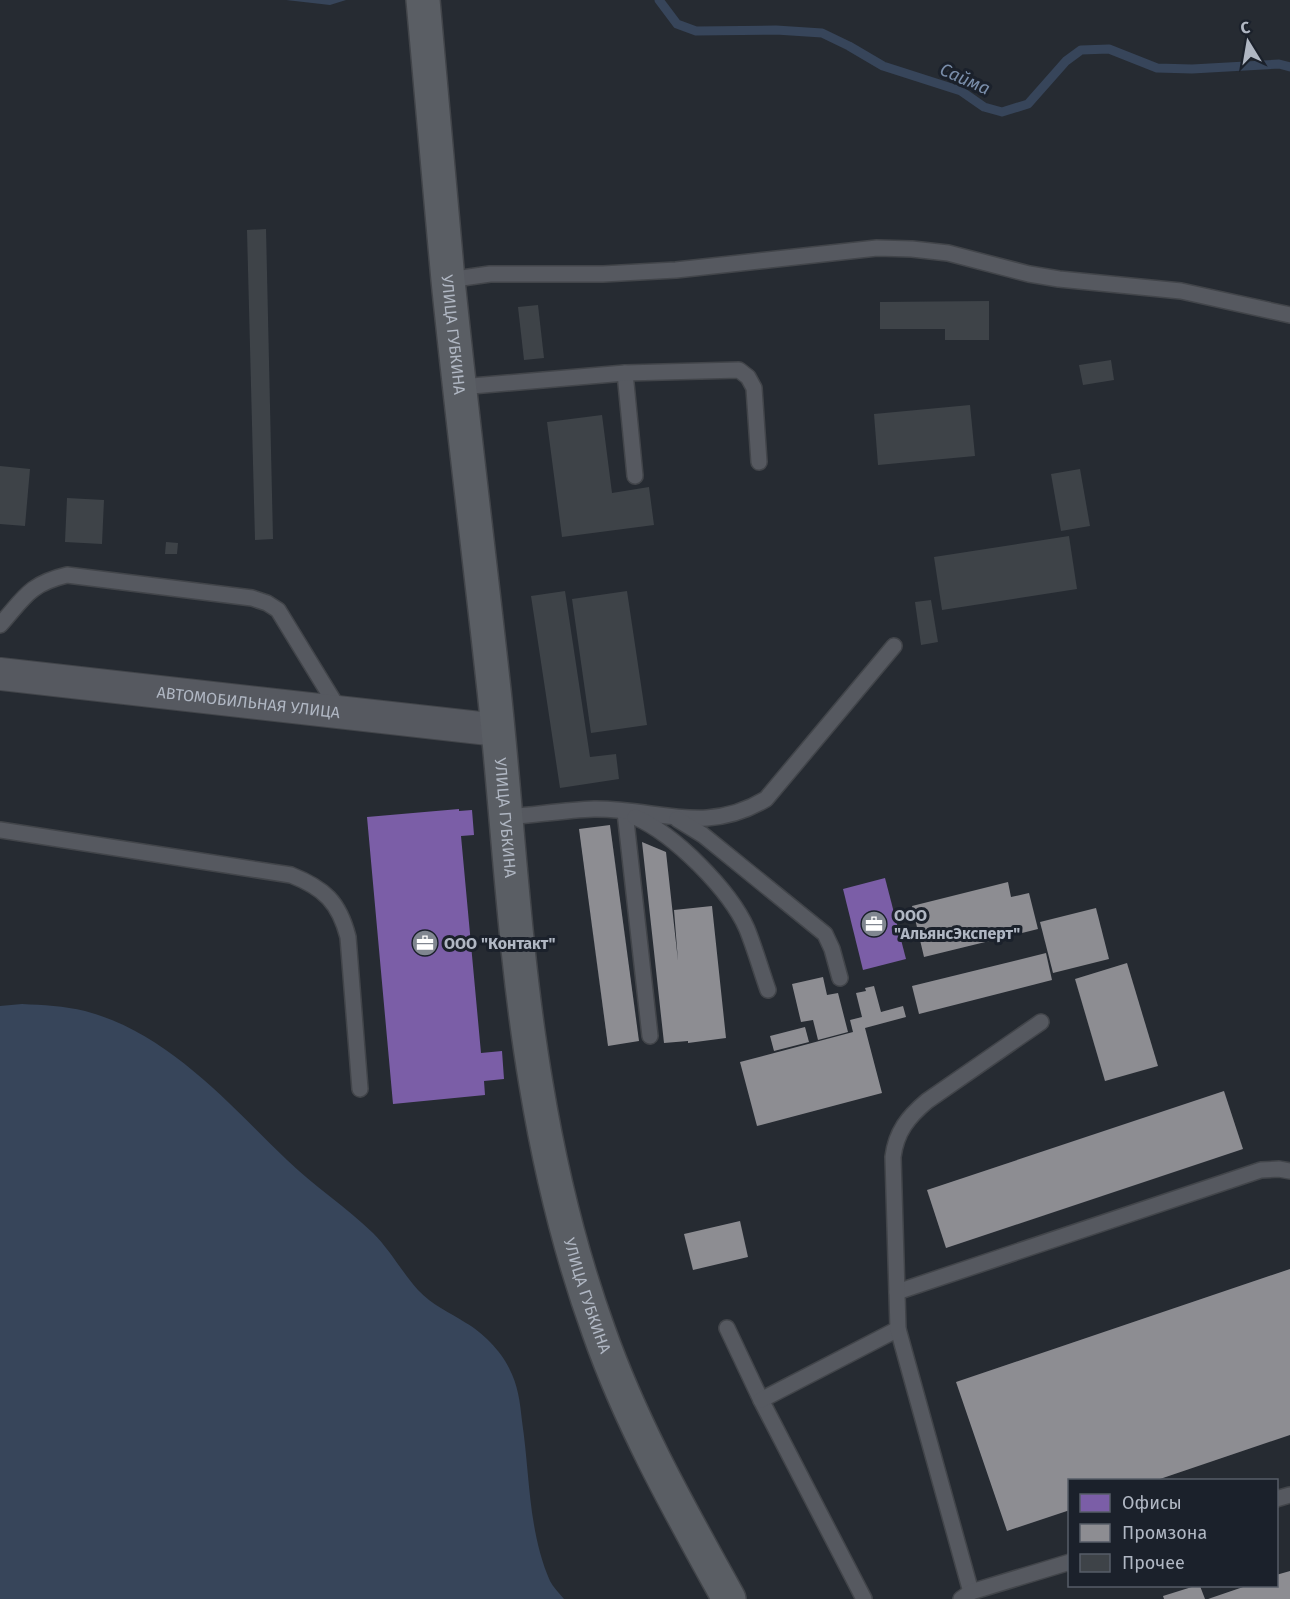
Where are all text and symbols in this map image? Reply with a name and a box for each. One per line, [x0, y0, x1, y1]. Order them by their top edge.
north arrow [1218, 12, 1278, 72]
text: С [1239, 17, 1252, 38]
water label: Сайма [937, 58, 993, 100]
street label: УЛИЦА ГУБКИНА [438, 274, 470, 396]
street label: АВТОМОБИЛЬНАЯ УЛИЦА [156, 682, 342, 722]
street label: УЛИЦА ГУБКИНА [491, 757, 521, 879]
place label: ООО "АльянсЭксперт" [894, 906, 1020, 943]
office icon: ООО "АльянсЭксперт" [859, 909, 889, 939]
office icon: ООО "Контакт" [410, 928, 440, 958]
place label: ООО "Контакт" [444, 934, 556, 953]
street label: УЛИЦА ГУБКИНА [560, 1236, 616, 1357]
legend [1068, 1479, 1278, 1587]
text: Офисы [1122, 1492, 1182, 1514]
text: Промзона [1122, 1522, 1207, 1544]
text: Прочее [1122, 1552, 1185, 1574]

